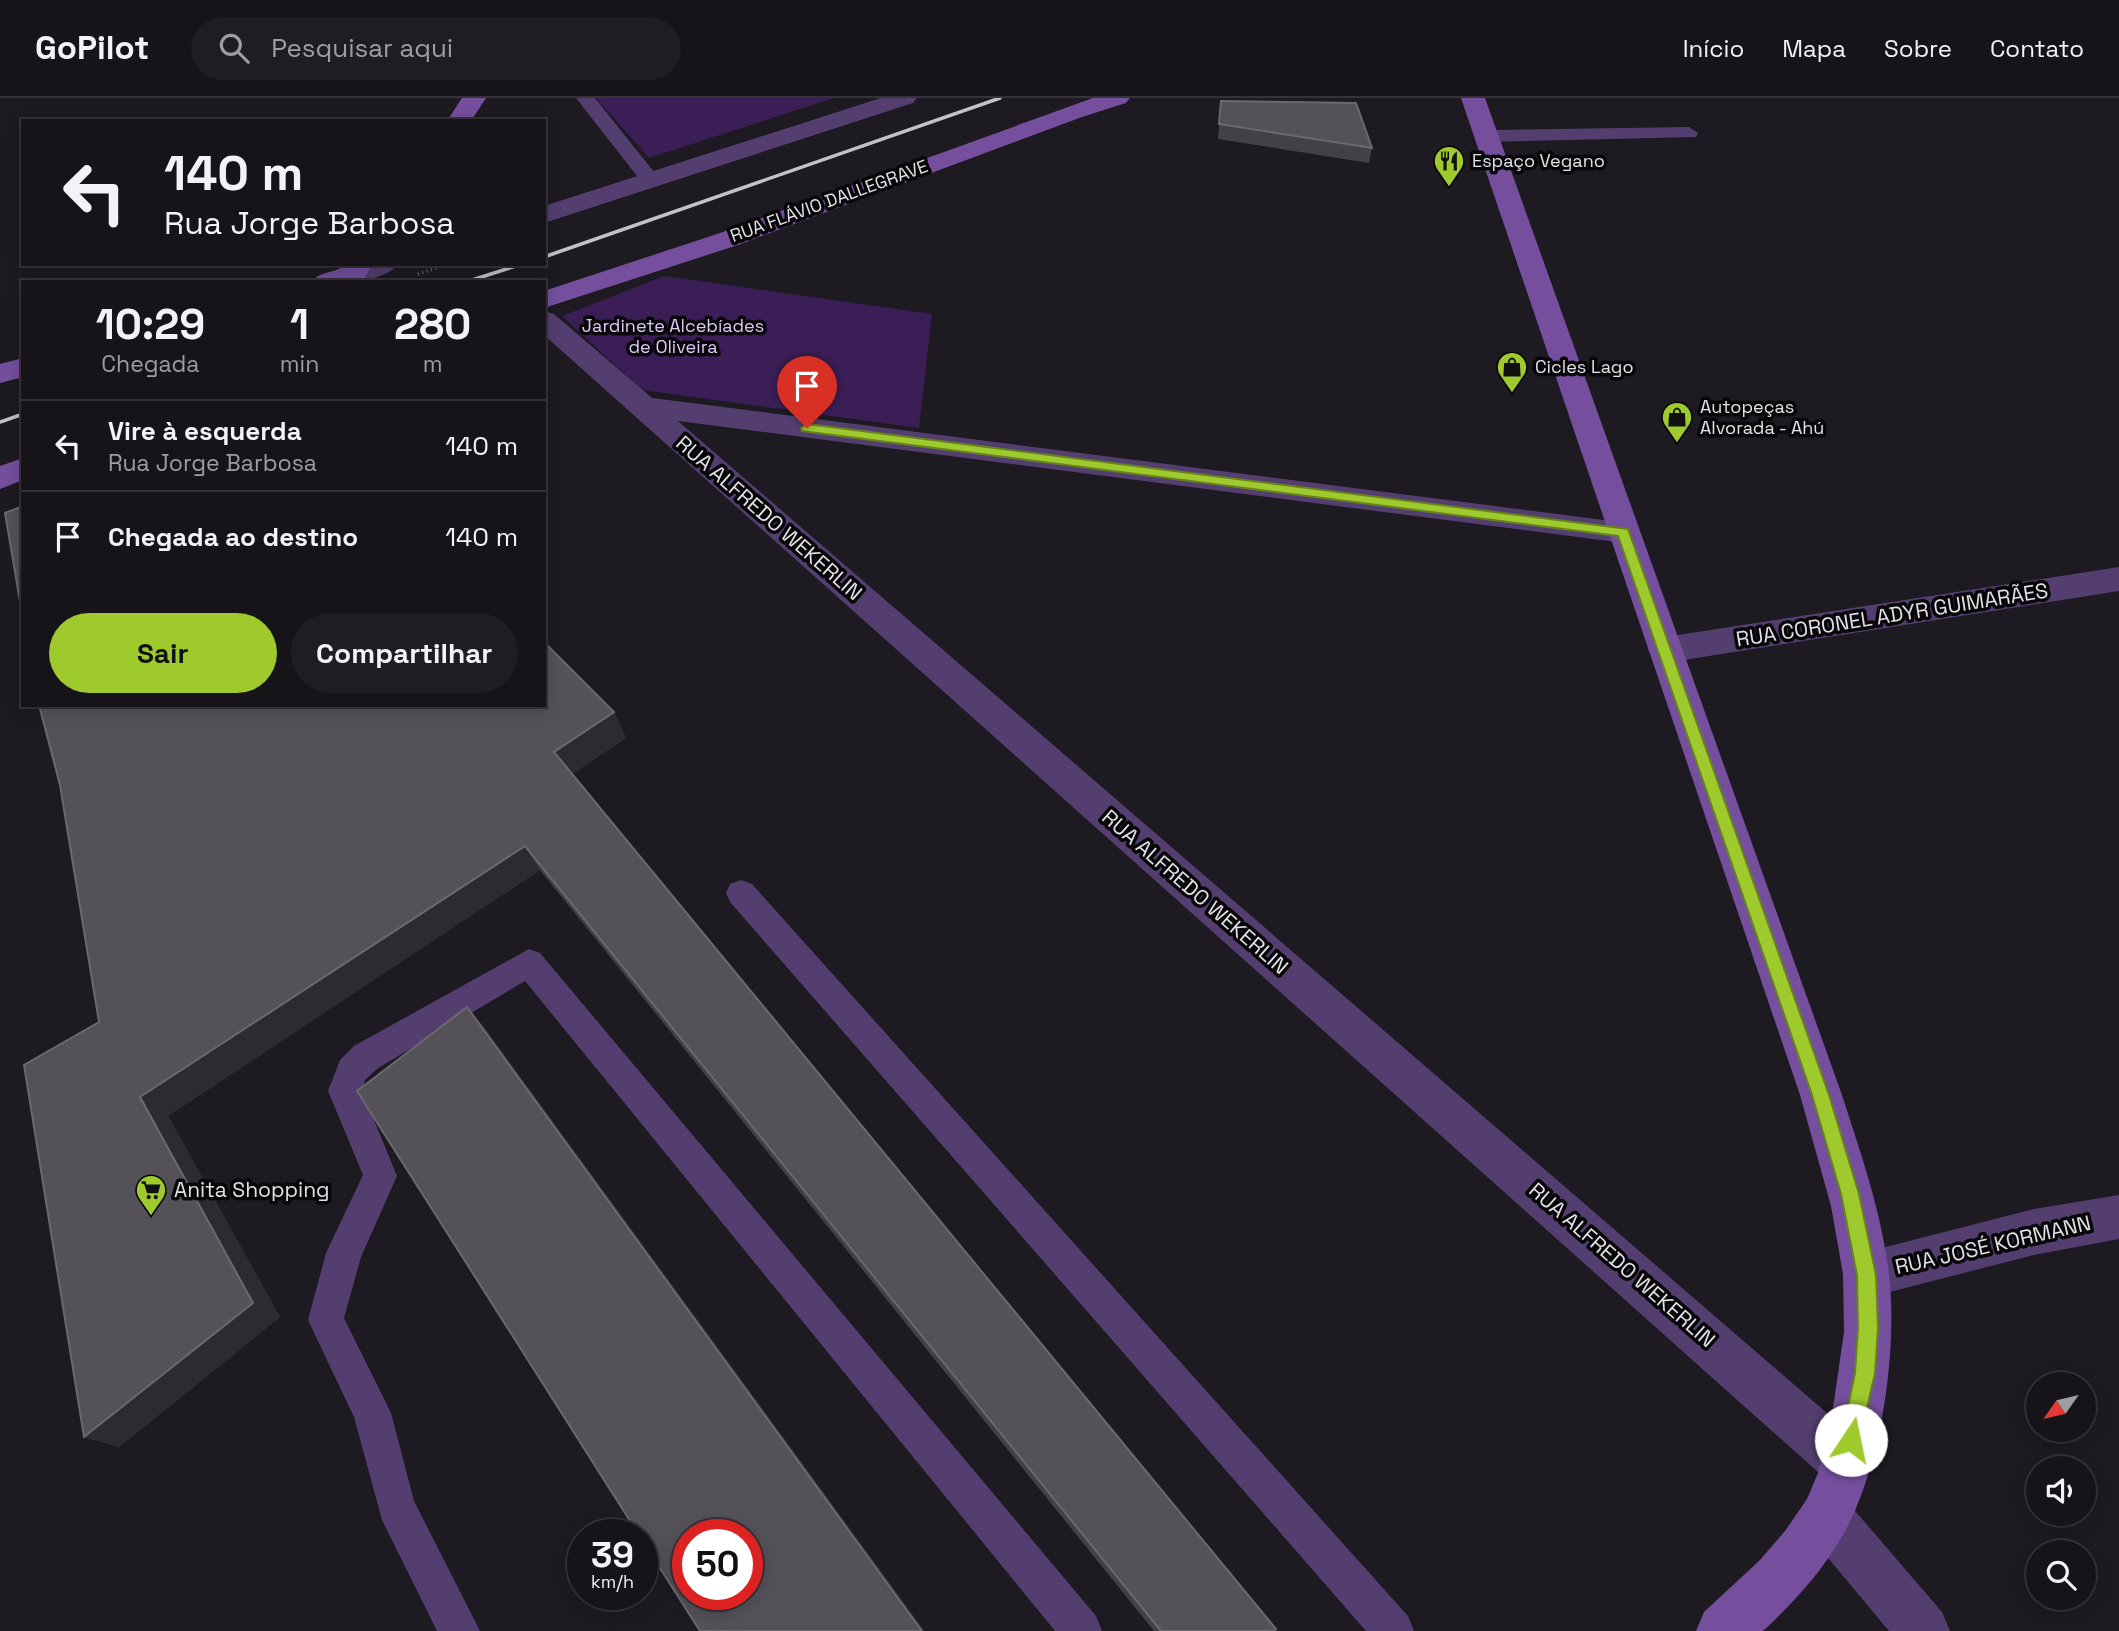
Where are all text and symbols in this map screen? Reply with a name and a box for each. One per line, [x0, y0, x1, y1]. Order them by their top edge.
search box [191, 17, 681, 80]
text: GoPilot [35, 27, 149, 69]
icon: search [215, 29, 253, 67]
text: Pesquisar aqui [271, 31, 453, 65]
text: Início [1683, 33, 1744, 64]
text: Mapa [1782, 33, 1846, 64]
text: Sobre [1884, 33, 1952, 64]
text: Contato [1990, 33, 2084, 64]
text: 140 m [164, 142, 303, 204]
restaurant icon: Espaço Vegano [1432, 144, 1466, 188]
icon: left [49, 147, 140, 238]
place label: Espaço Vegano [1472, 149, 1605, 172]
street label: RUA FLÁVIO DALLEGRAVE [727, 154, 931, 247]
text: Rua Jorge Barbosa [164, 203, 455, 243]
text: 10:29 [96, 298, 205, 351]
text: 1 [290, 298, 309, 351]
text: 280 [394, 298, 471, 351]
park label: Jardinete Alcebíades de Oliveira [582, 314, 764, 358]
text: Chegada [101, 349, 199, 379]
text: min [280, 349, 319, 379]
text: m [423, 349, 443, 379]
shop icon: Cicles Lago [1495, 350, 1529, 394]
place label: Cicles Lago [1535, 355, 1634, 378]
pin [777, 356, 837, 428]
icon: arrive [788, 367, 826, 405]
place label: Autopeças Alvorada - Ahú [1700, 395, 1824, 439]
shop icon: Autopeças Alvorada - Ahú [1660, 400, 1694, 444]
text: Vire à esquerda [108, 414, 302, 448]
icon: left [49, 427, 87, 465]
text: 140 m [445, 429, 518, 463]
street label: RUA ALFREDO WEKERLIN [671, 429, 868, 606]
text: Rua Jorge Barbosa [108, 448, 317, 478]
icon: arrive [49, 518, 87, 556]
text: Chegada ao destino [108, 520, 358, 554]
text: 140 m [445, 520, 518, 554]
street label: RUA CORONEL ADYR GUIMARÃES [1734, 576, 2050, 653]
button: Sair [49, 613, 277, 693]
button: Compartilhar [291, 613, 518, 693]
street label: RUA ALFREDO WEKERLIN [1097, 803, 1294, 980]
supermarket icon: Anita Shopping [134, 1173, 168, 1217]
place label: Anita Shopping [174, 1176, 330, 1203]
street label: RUA ALFREDO WEKERLIN [1524, 1176, 1721, 1353]
street label: RUA JOSÉ KORMANN [1892, 1209, 2094, 1280]
north arrow [2026, 1372, 2096, 1442]
map controls [2026, 1372, 2096, 1610]
position arrow [1814, 1403, 1888, 1477]
button: sound [2026, 1456, 2096, 1526]
speed limit sign: 50 [672, 1519, 763, 1610]
text: 39 [591, 1533, 634, 1577]
button: search [2026, 1540, 2096, 1610]
text: km/h [591, 1570, 634, 1593]

